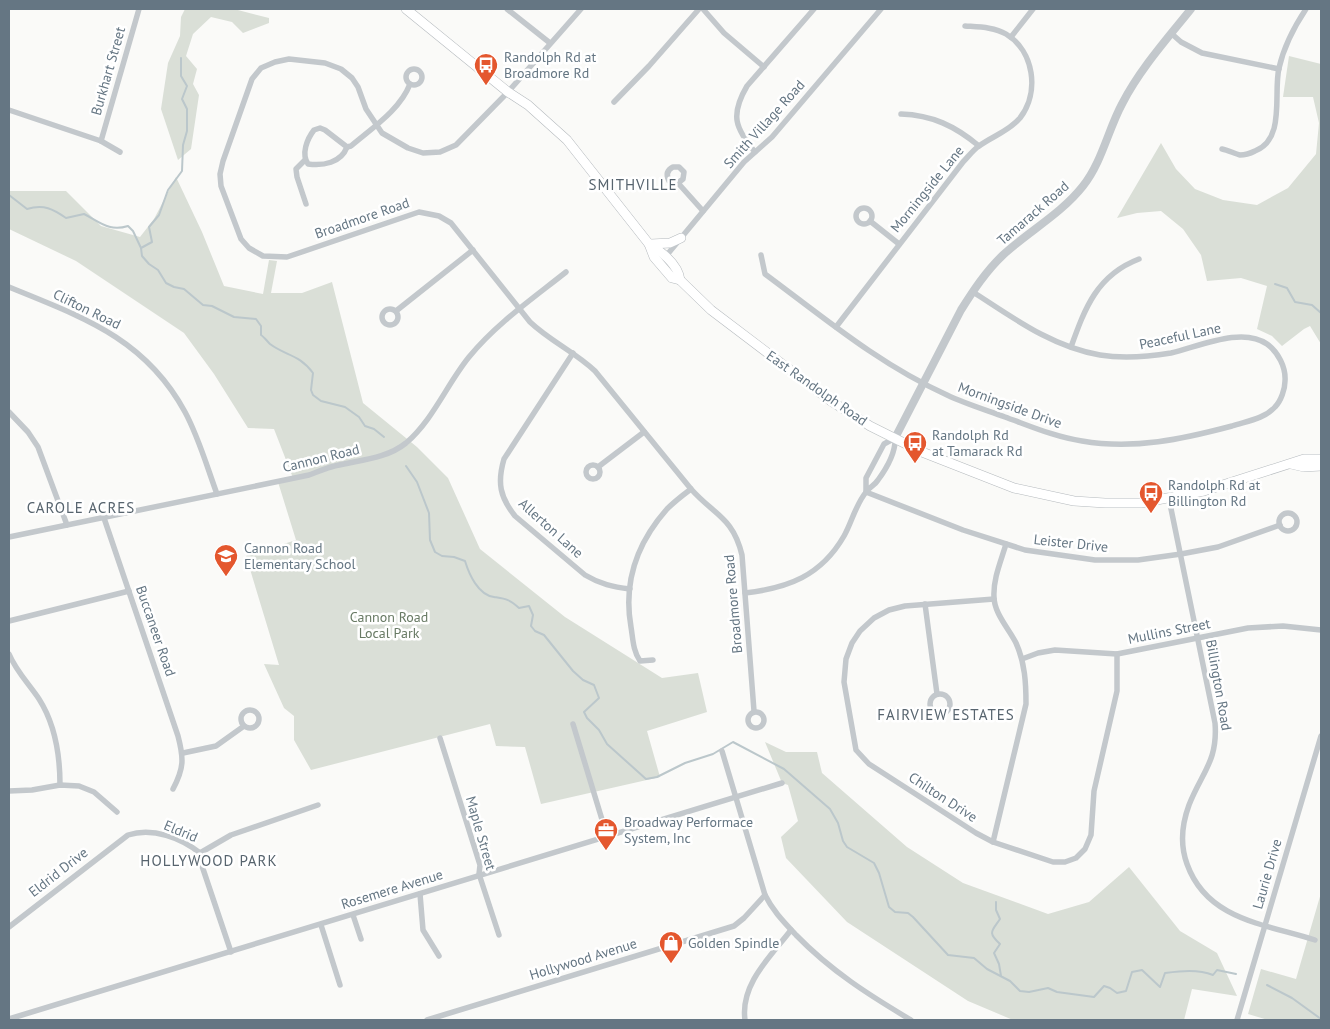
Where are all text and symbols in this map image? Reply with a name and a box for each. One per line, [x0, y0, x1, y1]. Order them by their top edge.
street label: Burkhart Street [87, 24, 129, 117]
place label: Randolph Rd at Broadmore Rd [504, 48, 596, 82]
bus stop icon: Randolph Rd at Broadmore Rd [473, 52, 499, 86]
street label: Smith Village Road [719, 76, 809, 172]
street label: Morningside Lane [886, 142, 968, 236]
district label: SMITHVILLE [588, 175, 678, 194]
street label: Tamarack Road [993, 177, 1073, 249]
street label: Broadmore Road [312, 193, 412, 243]
street label: Clifton Road [50, 285, 124, 333]
street label: Peaceful Lane [1138, 319, 1222, 353]
street label: East Randolph Road [763, 346, 871, 430]
street label: Morningside Drive [956, 378, 1064, 432]
place label: Randolph Rd at Tamarack Rd [932, 426, 1022, 460]
bus stop icon: Randolph Rd at Tamarack Rd [902, 430, 928, 464]
street label: Cannon Road [281, 440, 361, 476]
place label: Randolph Rd at Billington Rd [1168, 476, 1260, 510]
bus stop icon: Randolph Rd at Billington Rd [1138, 480, 1164, 514]
street label: Allerton Lane [515, 494, 587, 562]
district label: CAROLE ACRES [27, 498, 135, 517]
street label: Leister Drive [1033, 530, 1109, 556]
place label: Cannon Road Elementary School [244, 539, 356, 573]
school or university icon: Cannon Road Elementary School [213, 543, 239, 577]
street label: Broadmore Road [720, 554, 746, 654]
street label: Buccaneer Road [132, 583, 180, 679]
park label: Cannon Road Local Park [350, 608, 428, 642]
street label: Mullins Street [1126, 614, 1212, 648]
street label: Billington Road [1202, 638, 1236, 732]
district label: FAIRVIEW ESTATES [877, 705, 1015, 724]
street label: Chilton Drive [905, 768, 981, 826]
street label: Maple Street [462, 794, 500, 872]
place label: Broadway Performace System, Inc [624, 813, 753, 847]
street label: Eldrid [161, 816, 201, 846]
office icon: Broadway Performace System, Inc [593, 817, 619, 851]
street label: Laurie Drive [1248, 837, 1286, 911]
street label: Eldrid Drive [25, 843, 91, 901]
district label: HOLLYWOOD PARK [140, 851, 278, 870]
street label: Rosemere Avenue [339, 865, 445, 913]
shop icon: Golden Spindle [658, 930, 684, 964]
street label: Hollywood Avenue [527, 934, 639, 984]
place label: Golden Spindle [688, 934, 779, 952]

